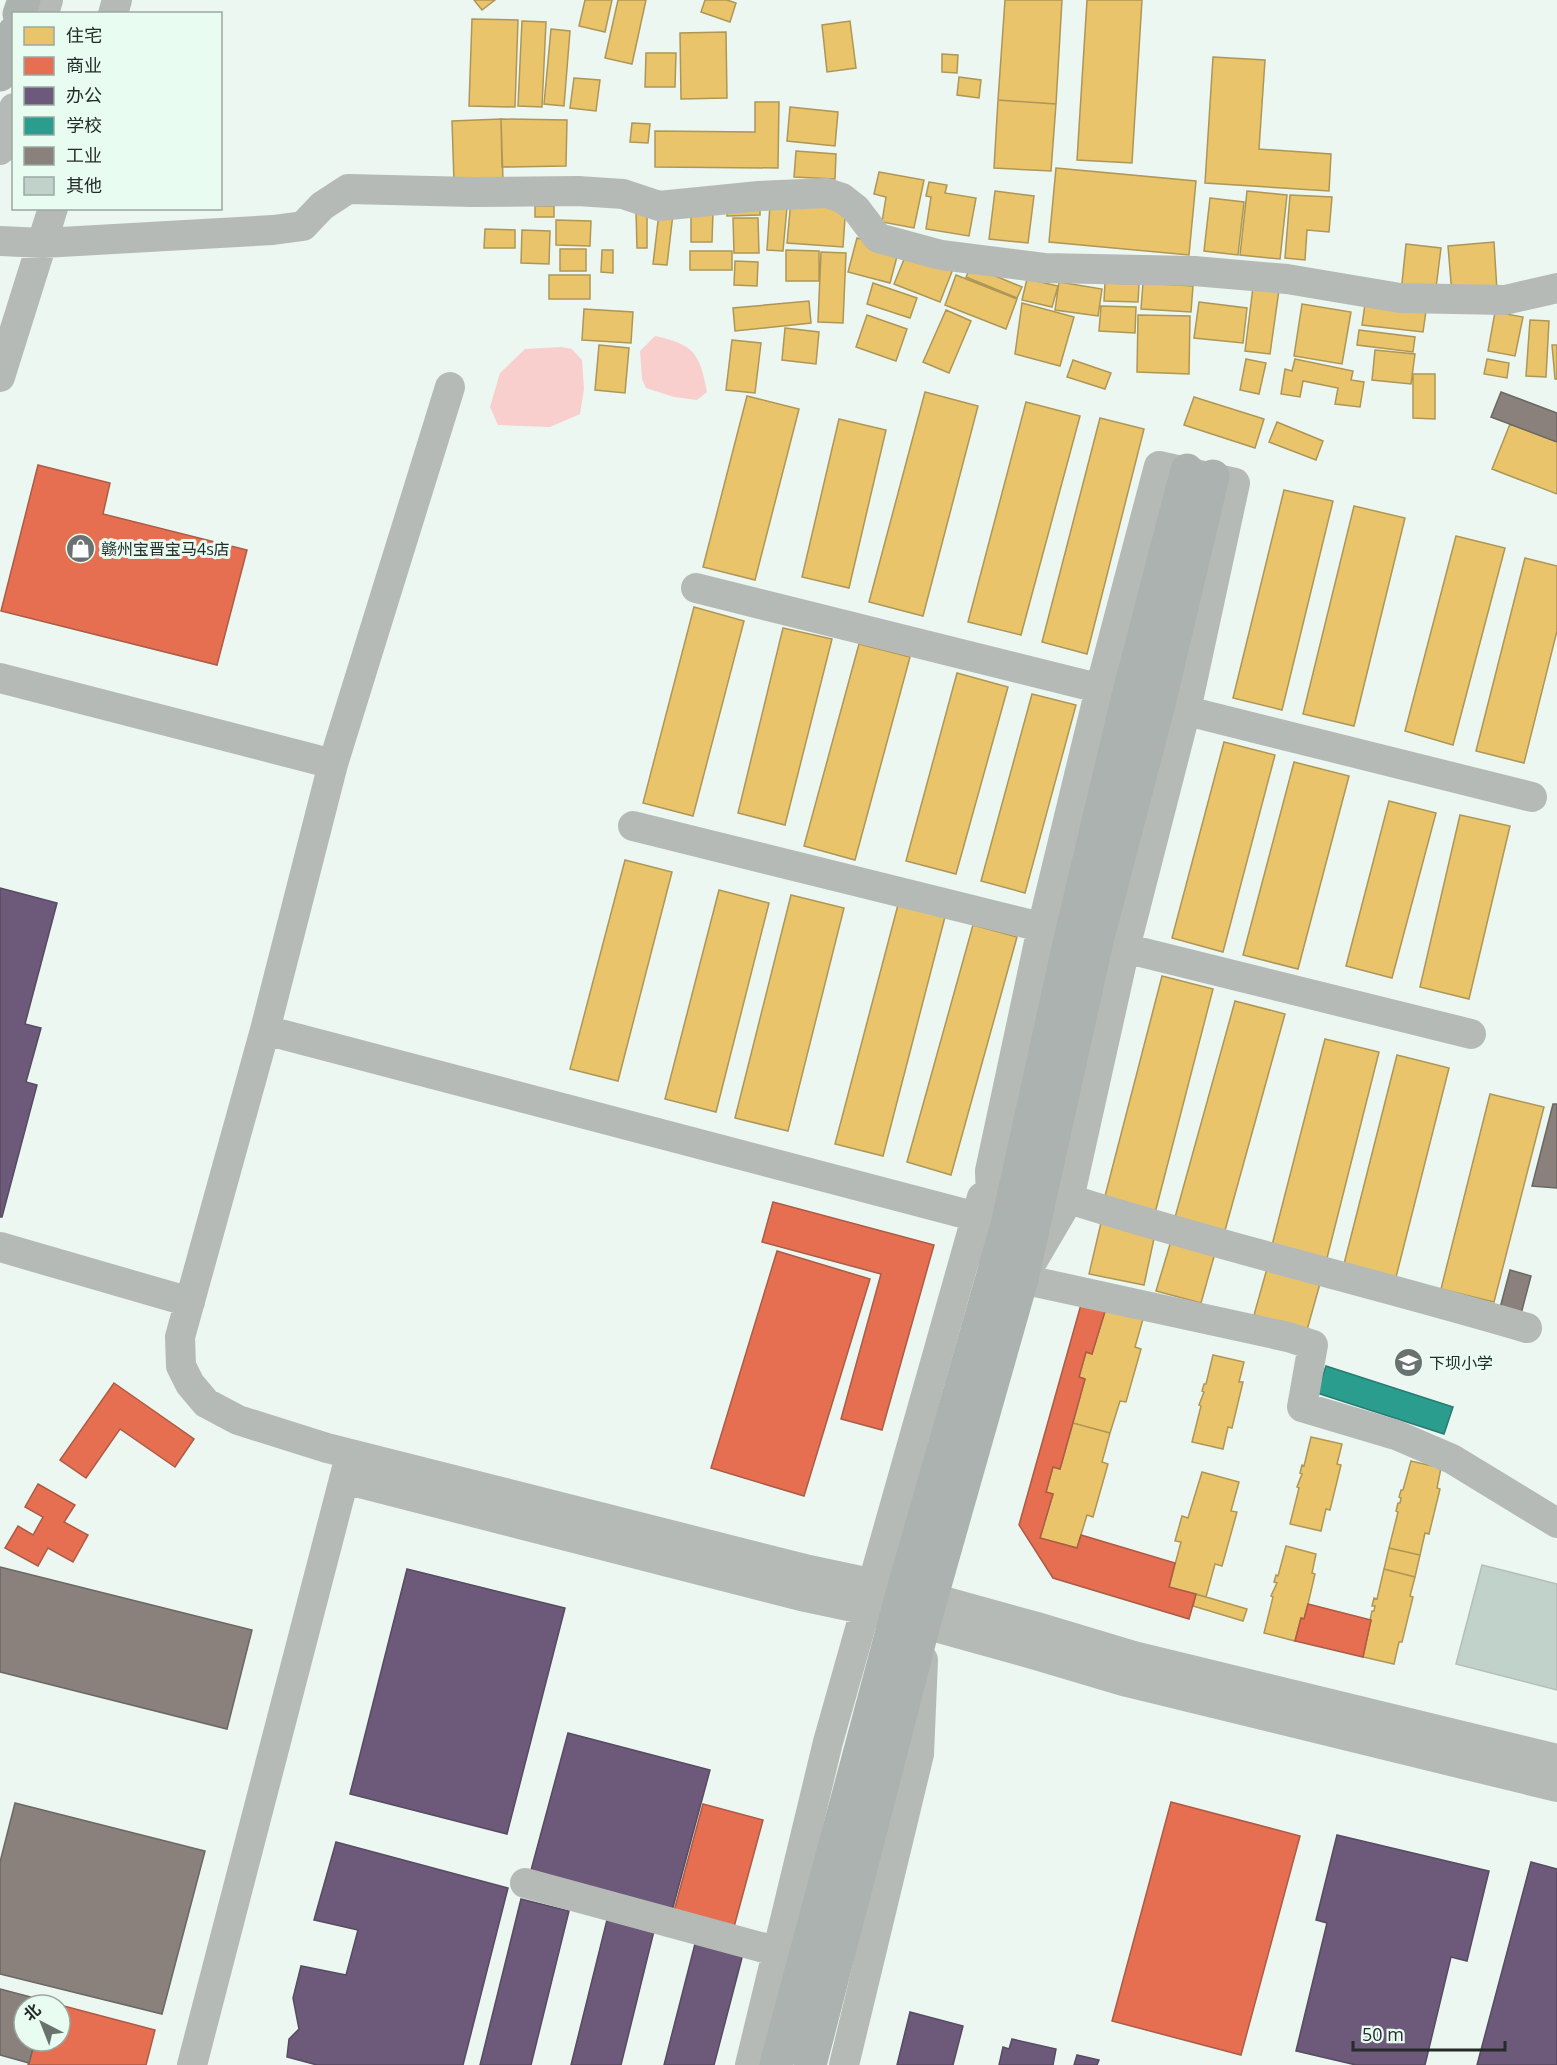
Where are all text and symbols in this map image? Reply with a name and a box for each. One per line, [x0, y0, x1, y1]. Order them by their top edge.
legend [12, 12, 222, 210]
text: 住宅 [66, 23, 102, 47]
text: 商业 [66, 53, 102, 77]
text: 办公 [66, 83, 102, 107]
text: 学校 [66, 113, 102, 137]
text: 工业 [66, 143, 102, 167]
text: 其他 [66, 173, 102, 197]
shop icon: 赣州宝晋宝马4s店 [64, 533, 96, 565]
place label: 赣州宝晋宝马4s店 [101, 538, 230, 560]
school or university icon: 下坝小学 [1392, 1347, 1424, 1379]
place label: 下坝小学 [1429, 1352, 1493, 1374]
north arrow [12, 1993, 72, 2053]
text: 北 [19, 1998, 45, 2025]
scale bar [1353, 2014, 1504, 2052]
text: 50 m [1362, 2022, 1404, 2046]

